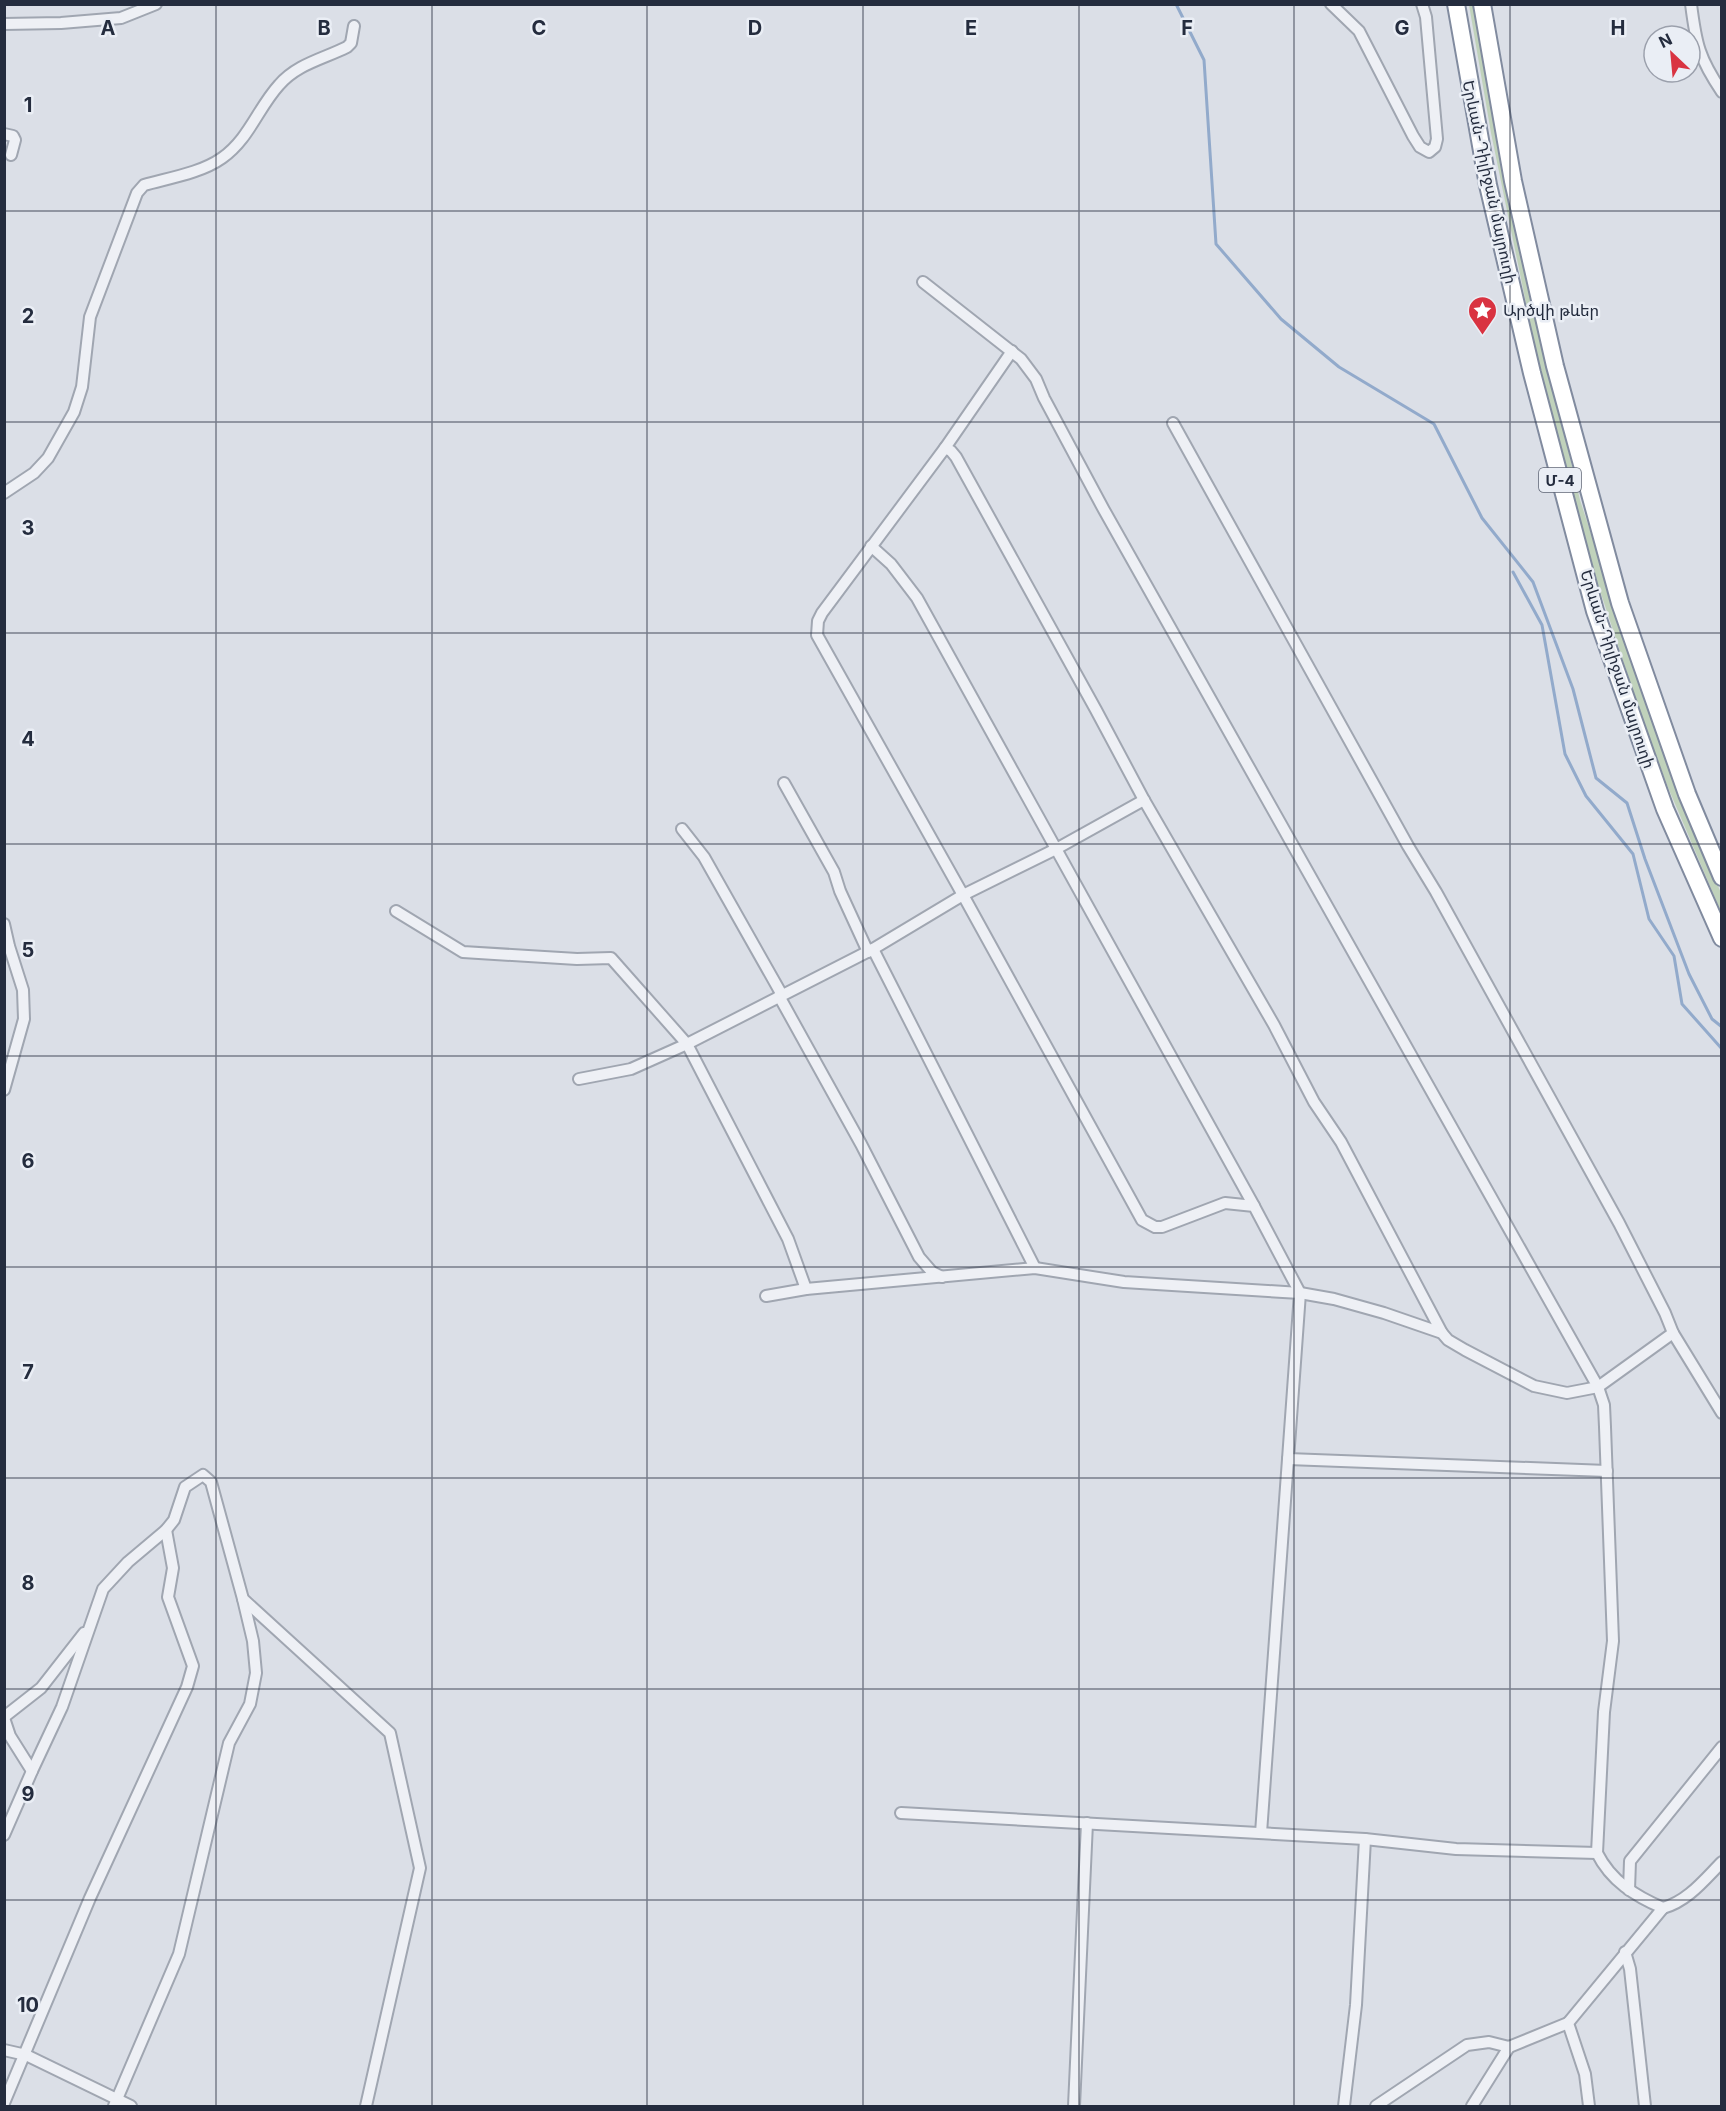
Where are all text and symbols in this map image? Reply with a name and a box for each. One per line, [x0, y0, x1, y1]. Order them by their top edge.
text: A [101, 16, 116, 40]
text: B [317, 16, 331, 40]
text: C [532, 16, 546, 40]
text: D [748, 16, 762, 40]
text: E [965, 16, 977, 40]
text: F [1181, 16, 1193, 40]
text: G [1394, 16, 1410, 40]
text: H [1611, 16, 1625, 40]
north arrow [1642, 24, 1702, 84]
text: N [1656, 29, 1675, 52]
street label: Երևան-Դիլիջան մայրուղի [1459, 78, 1521, 286]
text: 1 [24, 93, 32, 117]
place icon: Արծվի թևեր [1466, 294, 1498, 336]
place label: Արծվի թևեր [1503, 300, 1599, 320]
text: 2 [22, 304, 34, 328]
road number: Մ-4 [1539, 468, 1581, 492]
text: 3 [22, 516, 34, 540]
street label: Երևան-Դիլիջան մայրուղի [1576, 567, 1660, 771]
text: 4 [21, 727, 35, 751]
text: 5 [22, 938, 34, 962]
text: 6 [22, 1149, 35, 1173]
text: 7 [22, 1360, 34, 1384]
text: 8 [21, 1571, 35, 1595]
text: 9 [22, 1782, 35, 1806]
text: 10 [17, 1993, 39, 2017]

